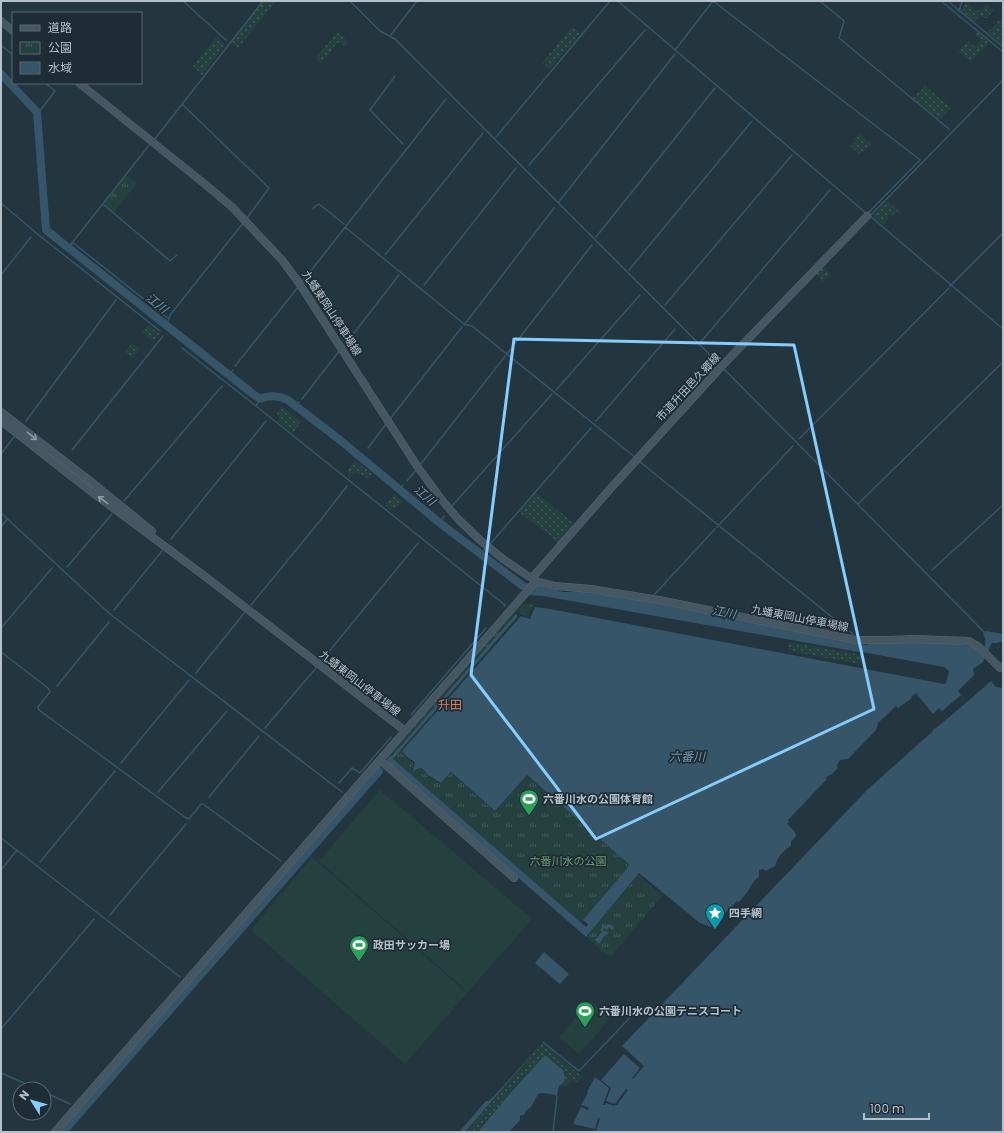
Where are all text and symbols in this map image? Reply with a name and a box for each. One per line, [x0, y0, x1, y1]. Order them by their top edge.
legend [12, 12, 142, 84]
text: 道路 [48, 19, 72, 36]
text: 公園 [48, 39, 72, 56]
text: 水域 [48, 59, 72, 76]
street label: 九蟠東岡山停車場線 [298, 267, 366, 359]
water label: 江川 [142, 289, 173, 318]
street label: 市道升田邑久郷線 [652, 349, 724, 425]
one-way arrow [26, 431, 37, 440]
water label: 江川 [410, 481, 441, 511]
one-way arrow [98, 496, 109, 505]
street label: 九蟠東岡山停車場線 [750, 601, 850, 635]
water label: 江川 [711, 602, 739, 623]
street label: 九蟠東岡山停車場線 [316, 646, 404, 720]
district label: 升田 [438, 696, 462, 713]
water label: 六番川 [669, 748, 707, 765]
sports icon: 六番川水の公園体育館 [518, 788, 540, 816]
place label: 六番川水の公園体育館 [543, 791, 653, 807]
park label: 六番川水の公園 [530, 853, 607, 869]
place icon: 四手網 [704, 902, 726, 930]
place label: 四手網 [729, 905, 762, 921]
sports icon: 政田サッカー場 [348, 934, 370, 962]
place label: 政田サッカー場 [373, 937, 450, 953]
sports icon: 六番川水の公園テニスコート [574, 1000, 596, 1028]
place label: 六番川水の公園テニスコート [599, 1003, 742, 1019]
north arrow [12, 1081, 52, 1121]
text: N [15, 1087, 33, 1103]
scale bar [864, 1095, 929, 1121]
text: 100 m [870, 1100, 904, 1117]

